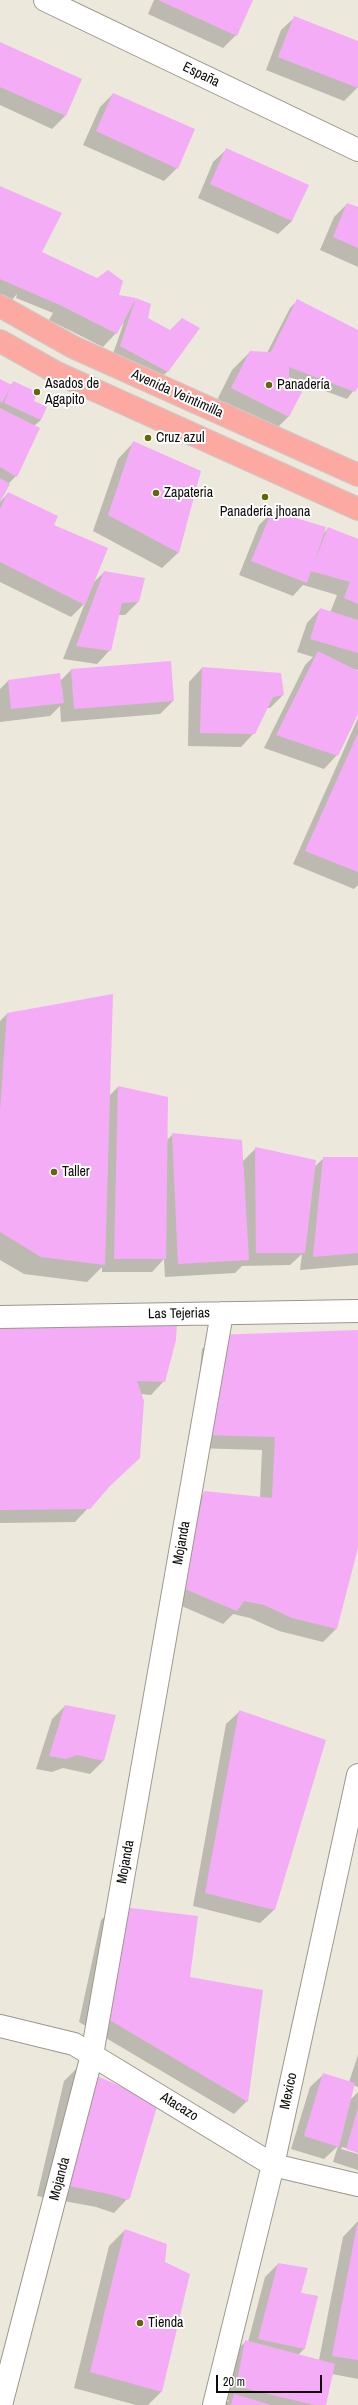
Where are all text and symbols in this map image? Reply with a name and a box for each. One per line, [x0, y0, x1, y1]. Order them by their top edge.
street label: España [180, 59, 222, 91]
street label: Avenida Veintimilla [128, 366, 226, 422]
place label: Asados de Agapito [45, 376, 99, 408]
place label: Panadería [277, 377, 330, 393]
marker: Panadería [264, 380, 274, 390]
marker: Asados de Agapito [32, 387, 42, 397]
place label: Cruz azul [156, 430, 204, 446]
marker: Cruz azul [143, 433, 153, 443]
place label: Zapateria [164, 485, 213, 501]
marker: Zapateria [151, 488, 161, 498]
marker: Panadería jhoana [260, 492, 270, 502]
place label: Panadería jhoana [220, 504, 310, 520]
place label: Taller [62, 1164, 90, 1180]
marker: Taller [49, 1167, 59, 1177]
street label: Las Tejerias [148, 1305, 210, 1323]
street label: Mojanda [170, 1520, 194, 1566]
street label: Mojanda [114, 1839, 138, 1885]
street label: Mexico [277, 2071, 301, 2111]
street label: Atacazo [157, 2089, 201, 2125]
street label: Mojanda [46, 2156, 74, 2202]
place label: Tienda [148, 2315, 183, 2331]
marker: Tienda [135, 2318, 145, 2328]
scale bar [218, 2367, 324, 2393]
text: 20 m [223, 2374, 245, 2390]

